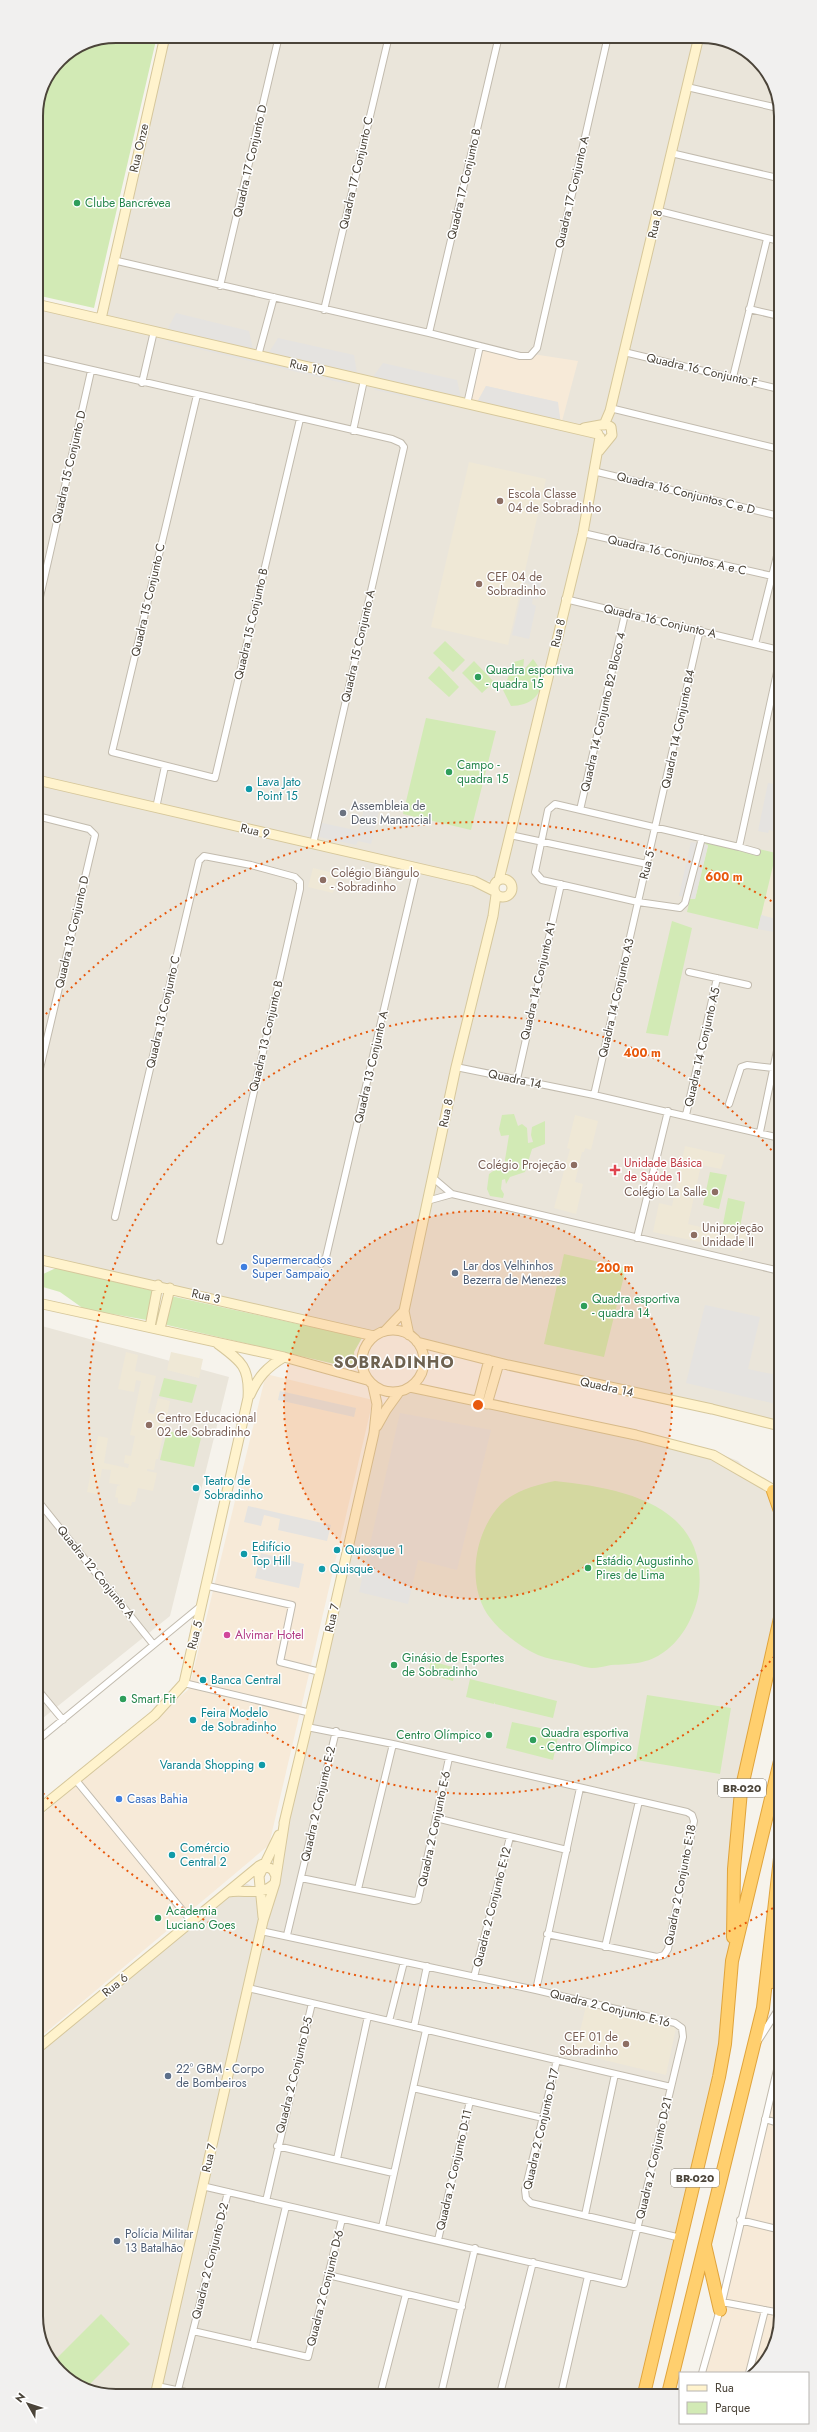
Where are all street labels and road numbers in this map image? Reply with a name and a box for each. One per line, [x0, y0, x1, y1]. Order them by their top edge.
street label: Quadra 17 Conjunto D [228, 103, 272, 219]
street label: Quadra 17 Conjunto C [334, 115, 378, 231]
street label: Rua Onze [125, 122, 153, 174]
street label: Quadra 17 Conjunto B [442, 126, 486, 241]
street label: Quadra 17 Conjunto A [550, 134, 594, 250]
street label: Rua 8 [643, 208, 667, 240]
street label: Quadra 16 Conjunto F [645, 348, 759, 392]
street label: Rua 10 [288, 354, 326, 380]
street label: Quadra 15 Conjunto D [47, 409, 91, 525]
street label: Quadra 16 Conjuntos C e D [615, 467, 757, 519]
street label: Quadra 16 Conjuntos A e C [606, 530, 748, 580]
street label: Quadra 15 Conjunto C [126, 542, 170, 658]
street label: Quadra 15 Conjunto B [229, 566, 273, 682]
street label: Quadra 15 Conjunto A [336, 588, 380, 704]
street label: Quadra 16 Conjunto A [602, 599, 718, 643]
street label: Rua 8 [546, 617, 570, 649]
street label: Quadra 14 Conjunto B2 Bloco 4 [576, 630, 630, 794]
street label: Quadra 14 Conjunto B4 [657, 668, 699, 790]
street label: Rua 9 [239, 819, 271, 843]
street label: Rua 5 [635, 848, 659, 881]
street label: Quadra 13 Conjunto D [50, 874, 94, 990]
street label: Quadra 14 Conjunto A1 [516, 920, 560, 1042]
street label: Quadra 14 Conjunto A3 [594, 936, 639, 1059]
street label: Quadra 13 Conjunto C [141, 954, 185, 1070]
street label: Quadra 13 Conjunto B [244, 978, 288, 1093]
street label: Quadra 14 Conjunto A5 [679, 985, 725, 1109]
street label: Quadra 13 Conjunto A [349, 1009, 393, 1125]
street label: Quadra 14 [487, 1065, 543, 1093]
street label: Rua 8 [434, 1097, 458, 1129]
street label: Rua 3 [190, 1284, 223, 1308]
street label: Quadra 14 [579, 1373, 635, 1401]
street label: Quadra 12 Conjunto A [53, 1522, 139, 1623]
street label: Rua 7 [320, 1601, 344, 1634]
street label: Rua 5 [183, 1618, 207, 1651]
street label: Quadra 2 Conjunto E-2 [296, 1744, 340, 1863]
street label: Quadra 2 Conjunto E-6 [413, 1769, 455, 1889]
road number: BR-020 [718, 1779, 766, 1797]
street label: Quadra 2 Conjunto E-18 [659, 1823, 701, 1947]
street label: Quadra 2 Conjunto E-12 [468, 1845, 516, 1969]
street label: Rua 6 [98, 1969, 132, 2001]
street label: Quadra 2 Conjunto E-16 [548, 1984, 672, 2032]
street label: Quadra 2 Conjunto D-5 [271, 2015, 317, 2135]
street label: Quadra 2 Conjunto D-17 [518, 2066, 564, 2192]
street label: Quadra 2 Conjunto D-21 [631, 2095, 677, 2221]
street label: Quadra 2 Conjunto D-11 [431, 2108, 477, 2232]
street label: Rua 7 [197, 2141, 221, 2174]
road number: BR-020 [671, 2169, 719, 2187]
street label: Quadra 2 Conjunto D-2 [187, 2201, 233, 2321]
street label: Quadra 2 Conjunto D-6 [302, 2228, 348, 2348]

